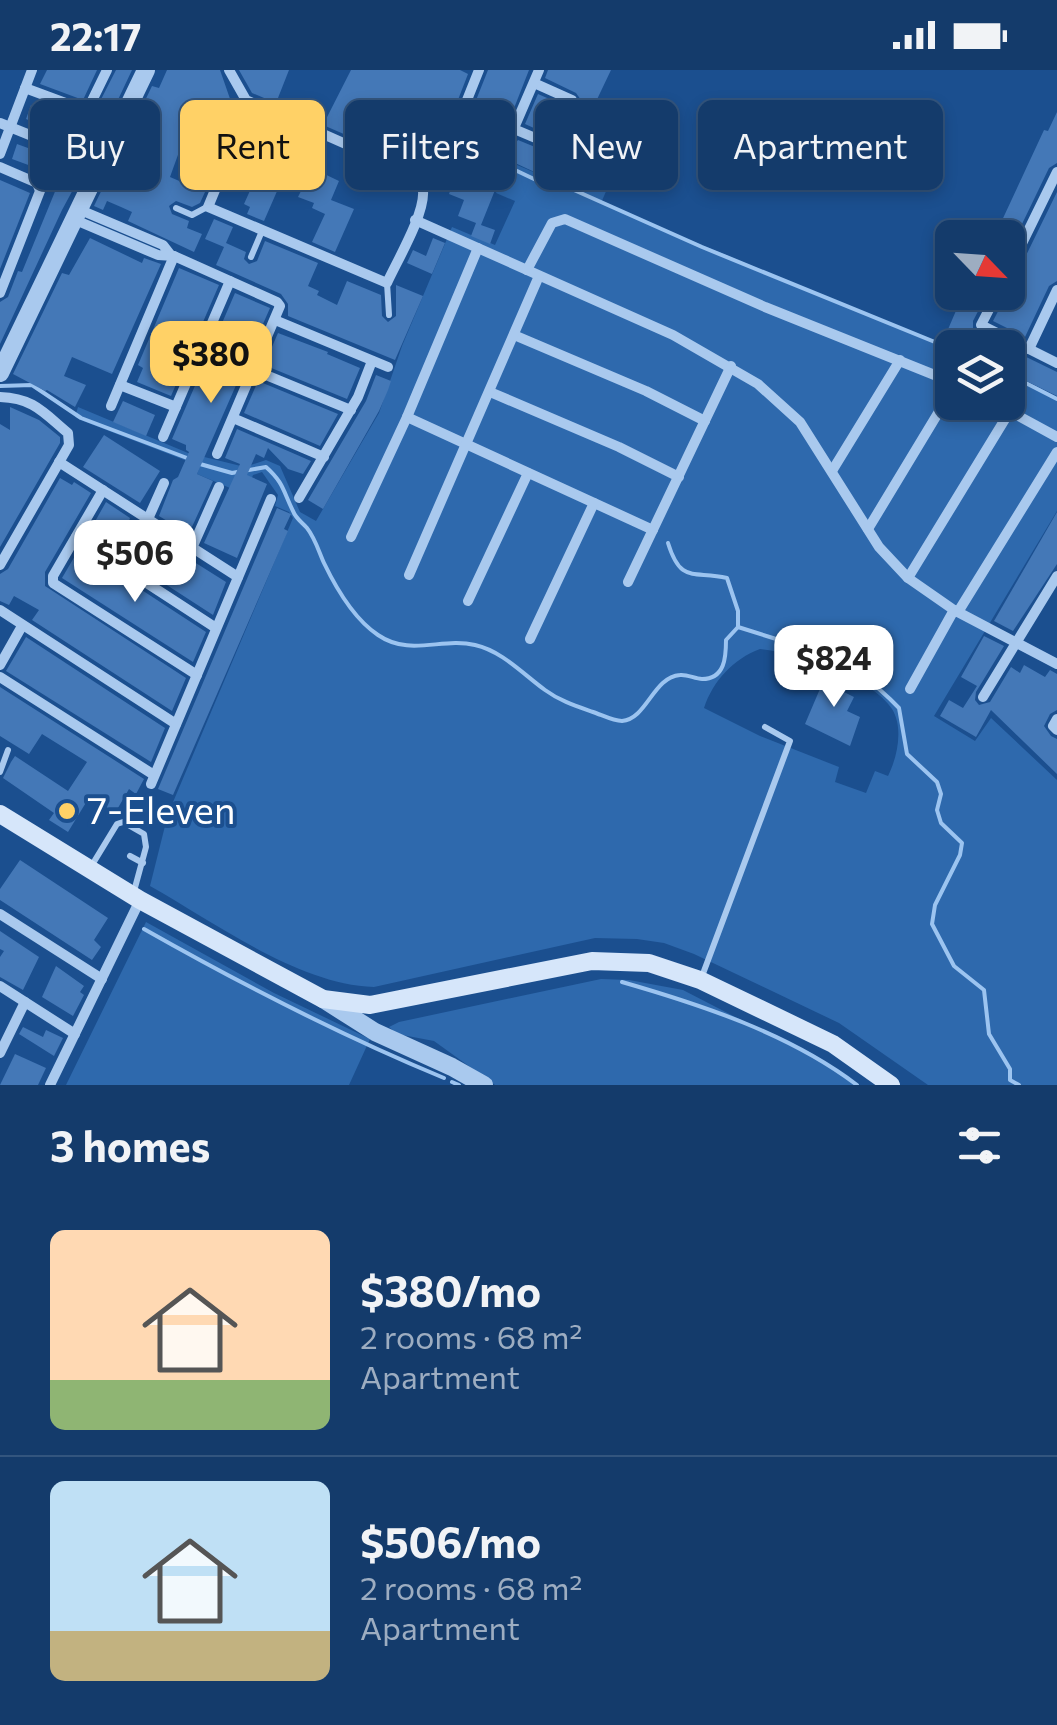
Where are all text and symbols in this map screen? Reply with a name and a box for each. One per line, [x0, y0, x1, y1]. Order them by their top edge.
text: 22:17 [50, 12, 141, 59]
chip: Buy [30, 100, 160, 190]
chip: Rent [180, 100, 325, 190]
chip: Filters [345, 100, 515, 190]
chip: New [535, 100, 678, 190]
chip: Apartment [698, 100, 943, 190]
north arrow [935, 220, 1025, 310]
map controls [935, 220, 1025, 420]
pin: $380 [152, 321, 270, 406]
button: layers [935, 330, 1025, 420]
text: $380 [172, 333, 250, 373]
pin: $506 [76, 520, 194, 605]
text: $506 [96, 532, 174, 572]
pin: $824 [775, 625, 893, 710]
text: $824 [796, 637, 872, 677]
place label: 7-Eleven [87, 785, 236, 832]
marker: 7-Eleven [56, 800, 78, 822]
icon: filters [952, 1118, 1007, 1173]
text: 3 homes [50, 1119, 210, 1171]
text: $380/mo [360, 1264, 541, 1316]
icon: home [130, 1270, 250, 1390]
text: 2 rooms · 68 m² [360, 1316, 582, 1356]
text: Apartment [360, 1356, 520, 1396]
text: $506/mo [360, 1515, 541, 1567]
icon: home [130, 1521, 250, 1641]
text: 2 rooms · 68 m² [360, 1567, 582, 1607]
text: Apartment [360, 1607, 520, 1647]

